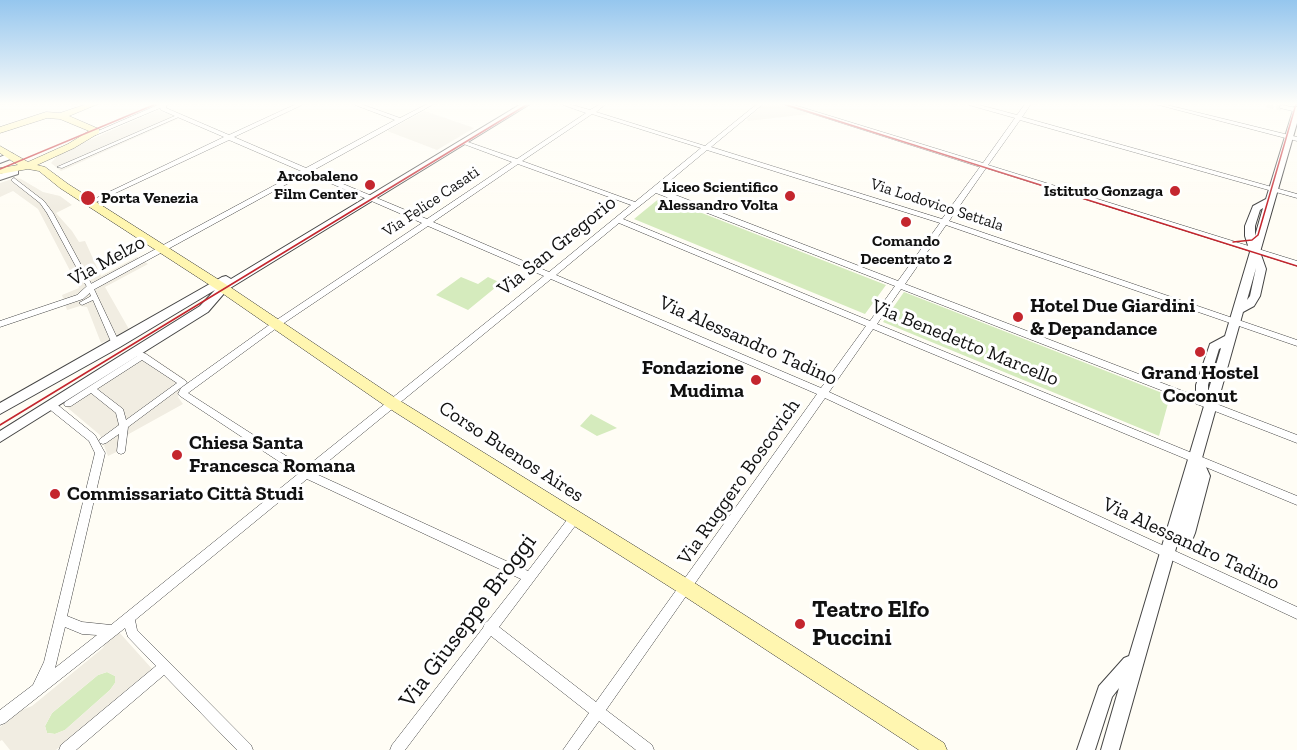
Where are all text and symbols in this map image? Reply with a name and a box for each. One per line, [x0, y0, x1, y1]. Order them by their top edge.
street label: Via Felice Casati [379, 163, 483, 241]
place label: Arcobaleno Film Center [274, 166, 358, 204]
street label: Via Lodovico Settala [868, 174, 1006, 236]
place label: Liceo Scientifico Alessandro Volta [658, 177, 778, 215]
marker: Arcobaleno Film Center [363, 178, 377, 192]
place label: Istituto Gonzaga [1044, 181, 1163, 201]
marker: Istituto Gonzaga [1168, 184, 1182, 198]
place label: Porta Venezia [101, 188, 198, 208]
marker: Porta Venezia [79, 189, 97, 207]
marker: Liceo Scientifico Alessandro Volta [783, 189, 797, 203]
street label: Via San Gregorio [493, 191, 621, 301]
marker: Comando Decentrato 2 [899, 215, 913, 229]
street label: Via Melzo [65, 230, 149, 292]
place label: Comando Decentrato 2 [860, 231, 952, 269]
street label: Via Alessandro Tadino [655, 291, 841, 391]
street label: Via Benedetto Marcello [868, 294, 1062, 392]
place label: Hotel Due Giardini & Depandance [1030, 294, 1195, 341]
marker: Hotel Due Giardini & Depandance [1011, 310, 1025, 324]
marker: Grand Hostel Coconut [1193, 345, 1207, 359]
place label: Fondazione Mudima [642, 356, 744, 403]
place label: Grand Hostel Coconut [1141, 361, 1259, 408]
marker: Fondazione Mudima [749, 373, 763, 387]
street label: Via Ruggero Boscovich [673, 394, 805, 570]
street label: Corso Buenos Aires [434, 396, 588, 508]
place label: Chiesa Santa Francesca Romana [189, 431, 355, 478]
marker: Chiesa Santa Francesca Romana [170, 448, 184, 462]
place label: Commissariato Città Studi [67, 482, 304, 506]
marker: Commissariato Città Studi [48, 487, 62, 501]
street label: Via Alessandro Tadino [1099, 492, 1283, 596]
street label: Via Giuseppe Broggi [393, 528, 543, 714]
place label: Teatro Elfo Puccini [812, 596, 929, 652]
marker: Teatro Elfo Puccini [793, 617, 807, 631]

